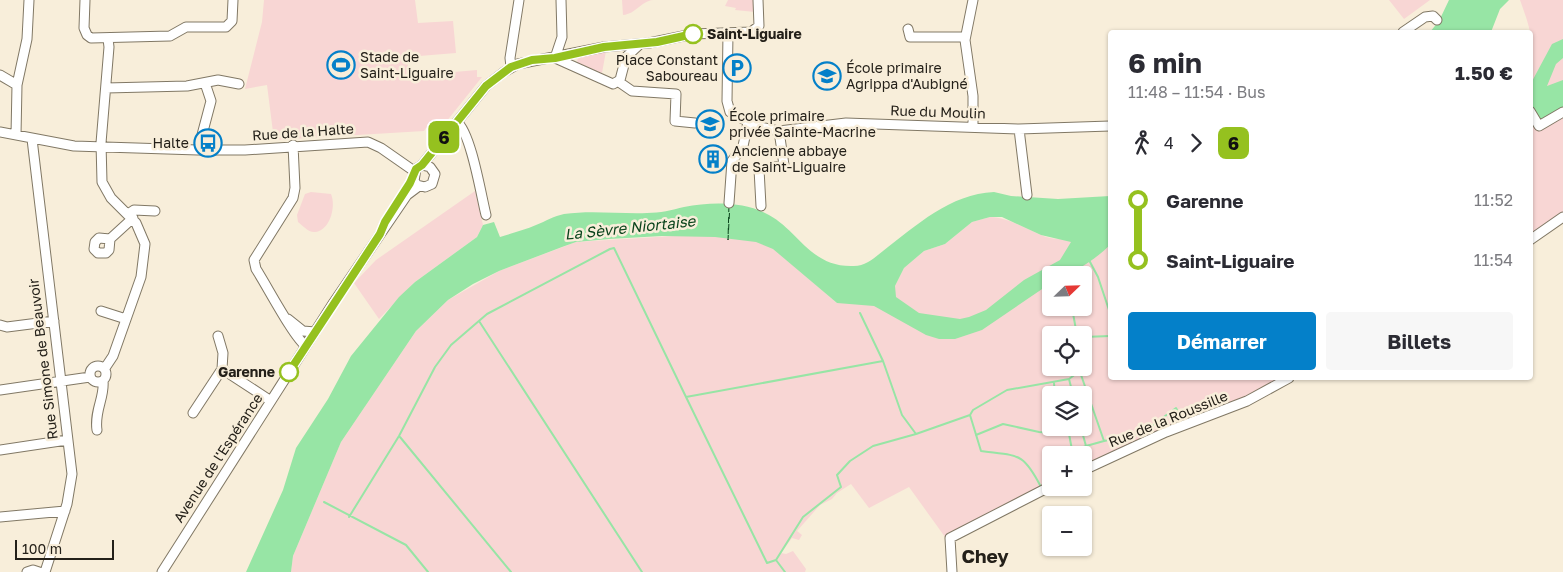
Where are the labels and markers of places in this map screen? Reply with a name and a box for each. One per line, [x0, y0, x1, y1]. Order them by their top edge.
marker: Saint-Liguaire [683, 24, 703, 44]
place label: Saint-Liguaire [707, 25, 802, 42]
place label: Stade de Saint-Liguaire [360, 48, 454, 81]
sports icon: Stade de Saint-Liguaire [326, 50, 356, 80]
place label: Place Constant Saboureau [616, 51, 718, 84]
parking icon: Place Constant Saboureau [722, 53, 752, 83]
place label: École primaire Agrippa d'Aubigné [846, 59, 968, 92]
school or university icon: École primaire Agrippa d'Aubigné [812, 61, 842, 91]
place label: École primaire privée Sainte-Macrine [729, 107, 876, 140]
school or university icon: École primaire privée Sainte-Macrine [695, 109, 725, 139]
bus stop icon: Halte [193, 128, 223, 158]
place label: Halte [153, 134, 189, 151]
place label: Ancienne abbaye de Saint-Liguaire [732, 142, 847, 175]
building icon: Ancienne abbaye de Saint-Liguaire [698, 144, 728, 174]
marker: Garenne [279, 362, 299, 382]
place label: Garenne [218, 363, 275, 380]

